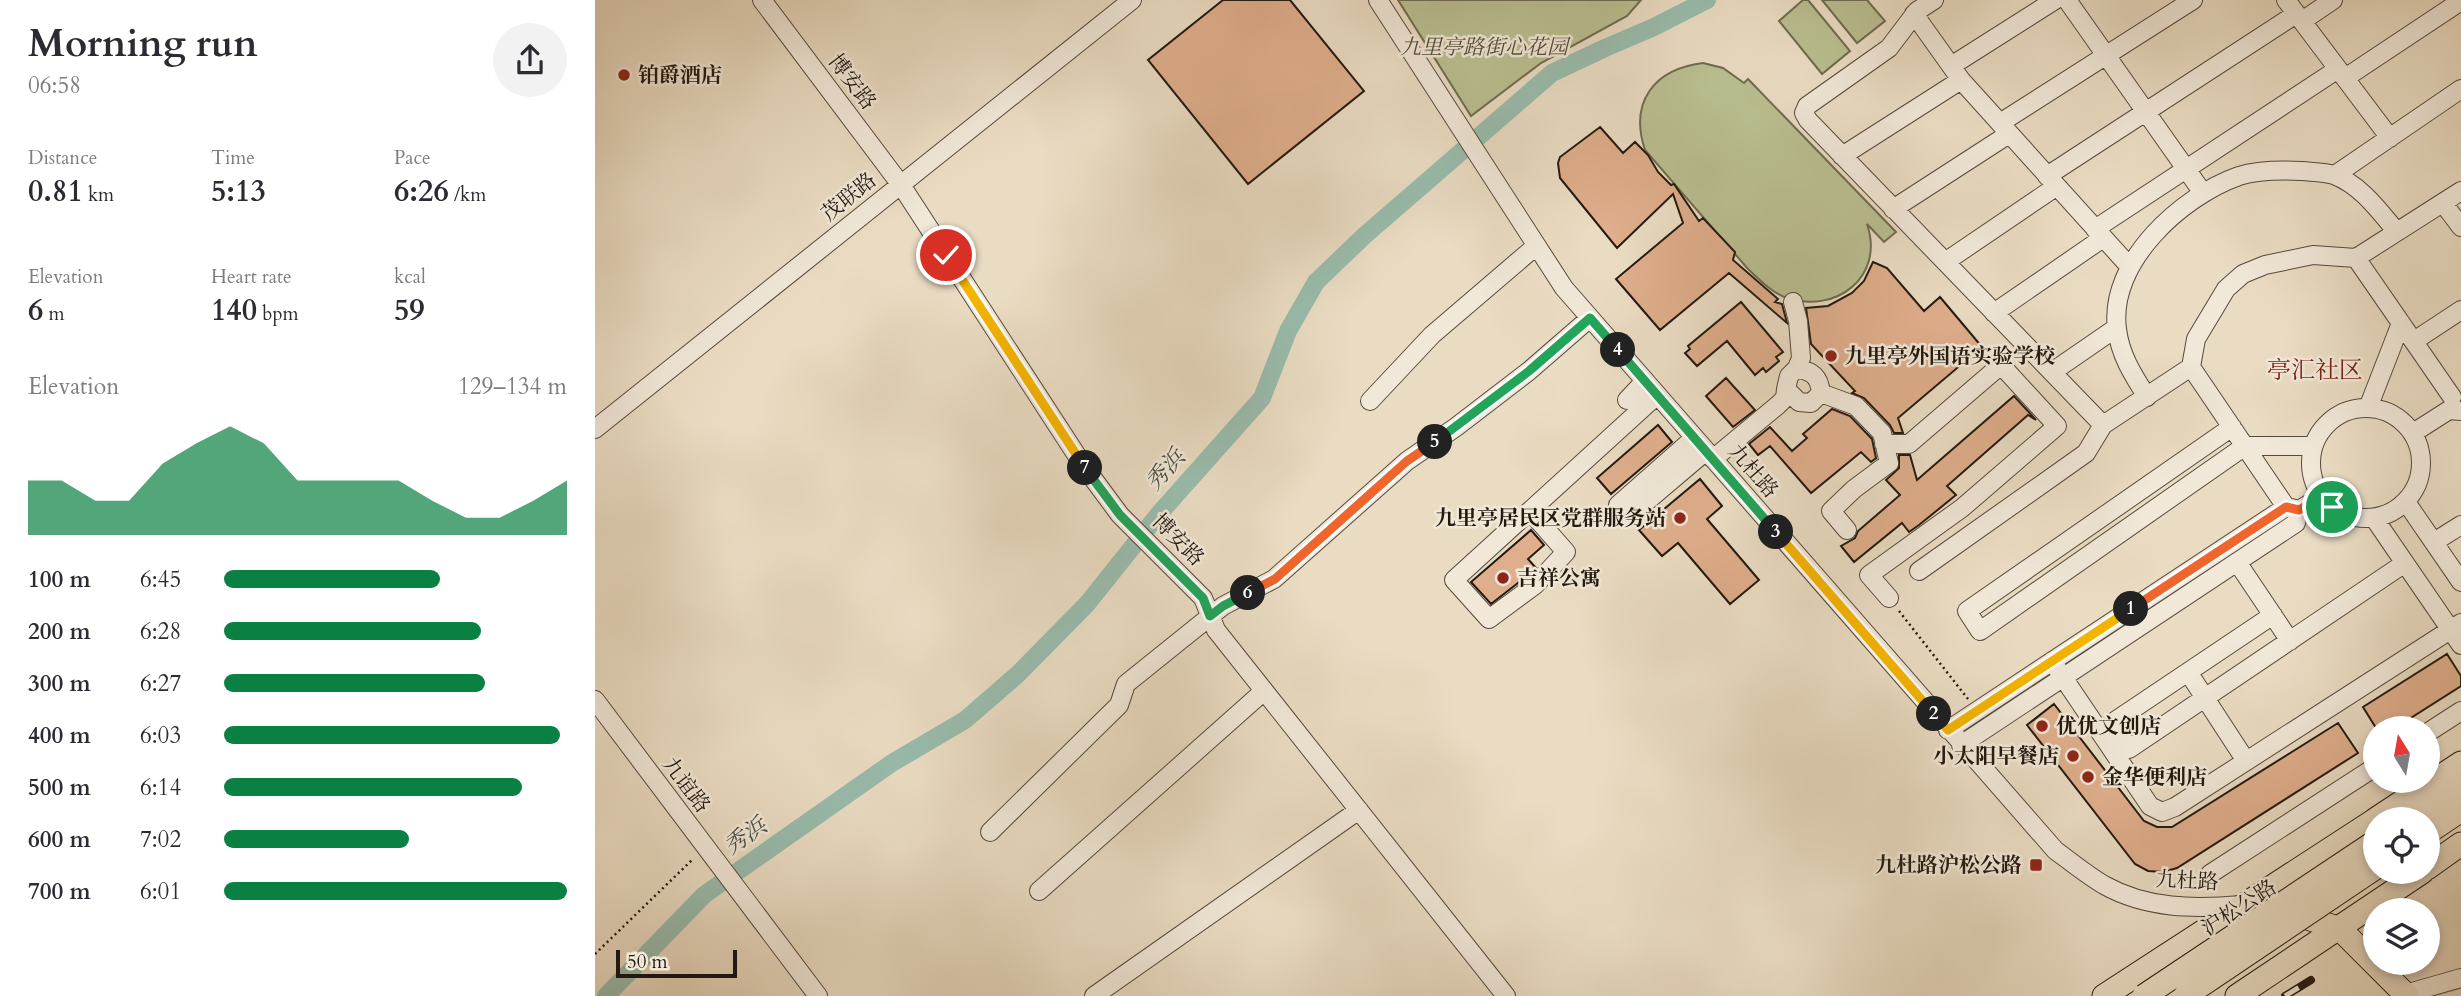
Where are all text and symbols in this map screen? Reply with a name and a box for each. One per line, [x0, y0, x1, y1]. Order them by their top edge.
text: Morning run [28, 18, 258, 70]
button: share [493, 23, 567, 97]
park label: 九里亭路街心花园 [1400, 33, 1571, 62]
street label: 博安路 [821, 48, 883, 116]
place label: 铂爵酒店 [638, 61, 722, 90]
marker: 铂爵酒店 [616, 67, 632, 83]
text: 06:58 [28, 70, 81, 101]
text: Distance [28, 145, 97, 171]
text: Time [211, 145, 255, 171]
text: Pace [394, 145, 431, 171]
street label: 茂联路 [815, 166, 883, 228]
text: 0.81 [28, 171, 83, 212]
text: 5:13 [211, 171, 266, 212]
text: 6:26 [394, 171, 449, 212]
text: km [83, 182, 114, 208]
text: /km [449, 182, 486, 208]
pin [916, 225, 976, 285]
icon: check [927, 236, 965, 274]
text: Elevation [28, 264, 103, 290]
text: Heart rate [211, 264, 292, 290]
text: kcal [394, 264, 426, 290]
text: 6 [28, 290, 43, 331]
text: 140 [211, 290, 257, 331]
text: 59 [394, 290, 425, 331]
text: m [43, 301, 65, 327]
text: bpm [257, 301, 299, 327]
pin: 4 [1601, 332, 1635, 368]
text: 4 [1613, 336, 1622, 362]
place label: 九里亭外国语实验学校 [1845, 342, 2055, 371]
marker: 九里亭外国语实验学校 [1823, 348, 1839, 364]
district label: 亭汇社区 [2267, 354, 2363, 387]
text: Elevation [28, 371, 119, 402]
text: 129–134 m [458, 371, 567, 402]
pin: 5 [1417, 424, 1453, 460]
text: 5 [1430, 428, 1439, 454]
street label: 九杜路 [1721, 438, 1785, 504]
water label: 秀浜 [1138, 441, 1193, 497]
pin: 7 [1067, 450, 1103, 486]
text: 7 [1080, 454, 1089, 480]
pin [2302, 477, 2362, 537]
icon: arrive [2313, 488, 2351, 526]
place label: 九里亭居民区党群服务站 [1435, 504, 1666, 533]
street label: 博安路 [1145, 507, 1211, 573]
marker: 九里亭居民区党群服务站 [1672, 510, 1688, 526]
pin: 3 [1759, 514, 1793, 550]
text: 3 [1771, 518, 1780, 544]
text: 100 m [28, 564, 91, 595]
text: 6:45 [140, 564, 181, 595]
place label: 吉祥公寓 [1517, 564, 1601, 593]
marker: 吉祥公寓 [1495, 570, 1511, 586]
pin: 6 [1231, 576, 1265, 610]
text: 6 [1243, 579, 1252, 605]
pin: 1 [2113, 592, 2149, 626]
text: 1 [2126, 595, 2135, 621]
text: 200 m [28, 616, 91, 647]
text: 6:28 [140, 616, 181, 647]
text: 300 m [28, 668, 91, 699]
text: 6:27 [140, 668, 181, 699]
pin: 2 [1917, 696, 1951, 732]
text: 2 [1929, 700, 1938, 726]
place label: 优优文创店 [2056, 712, 2161, 741]
north arrow [2363, 716, 2439, 793]
map controls [2363, 716, 2440, 975]
marker: 优优文创店 [2034, 718, 2050, 734]
text: 400 m [28, 720, 91, 751]
text: 6:03 [140, 720, 181, 751]
place label: 小太阳早餐店 [1933, 742, 2059, 771]
marker: 小太阳早餐店 [2065, 748, 2081, 764]
street label: 九谊路 [655, 751, 717, 819]
place label: 金华便利店 [2102, 763, 2207, 792]
marker: 金华便利店 [2080, 769, 2096, 785]
text: 500 m [28, 772, 91, 803]
text: 6:14 [140, 772, 181, 803]
button: locate [2363, 807, 2440, 884]
water label: 秀浜 [717, 809, 774, 862]
text: 600 m [28, 824, 91, 855]
text: 7:02 [140, 824, 181, 855]
place label: 九杜路沪松公路 [1875, 851, 2022, 880]
marker: 九杜路沪松公路 [2028, 857, 2044, 873]
street label: 九杜路 [2155, 865, 2219, 897]
street label: 沪松公路 [2196, 873, 2282, 943]
text: 700 m [28, 876, 91, 907]
text: 6:01 [140, 876, 181, 907]
button: layers [2363, 898, 2440, 975]
scale bar [616, 947, 737, 979]
text: 50 m [627, 949, 668, 975]

